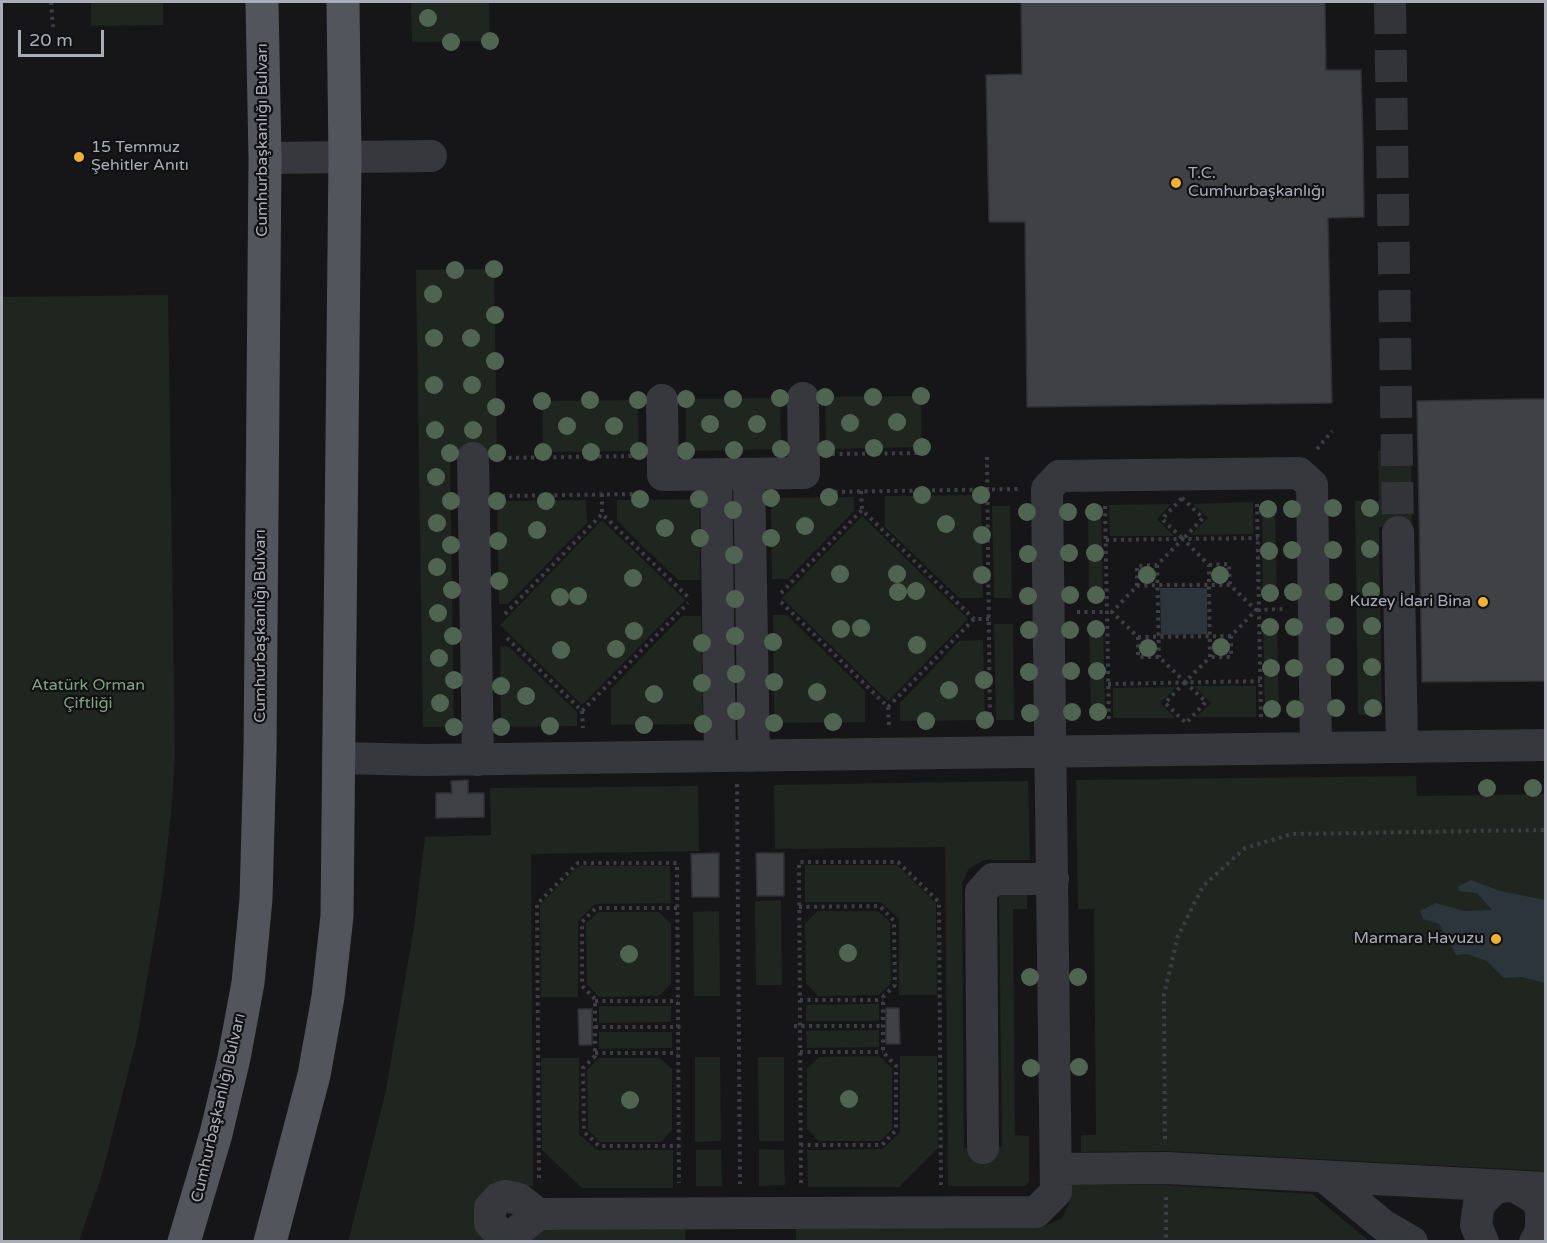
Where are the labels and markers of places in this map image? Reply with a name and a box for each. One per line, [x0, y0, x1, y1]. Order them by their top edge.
place label: 15 Temmuz Şehitler Anıtı [91, 138, 189, 176]
marker: 15 Temmuz Şehitler Anıtı [72, 150, 86, 164]
place label: T.C. Cumhurbaşkanlığı [1188, 164, 1325, 202]
marker: T.C. Cumhurbaşkanlığı [1169, 176, 1183, 190]
place label: Kuzey İdari Bina [1349, 592, 1471, 612]
marker: Kuzey İdari Bina [1476, 595, 1490, 609]
place label: Marmara Havuzu [1354, 929, 1484, 949]
marker: Marmara Havuzu [1489, 932, 1503, 946]

